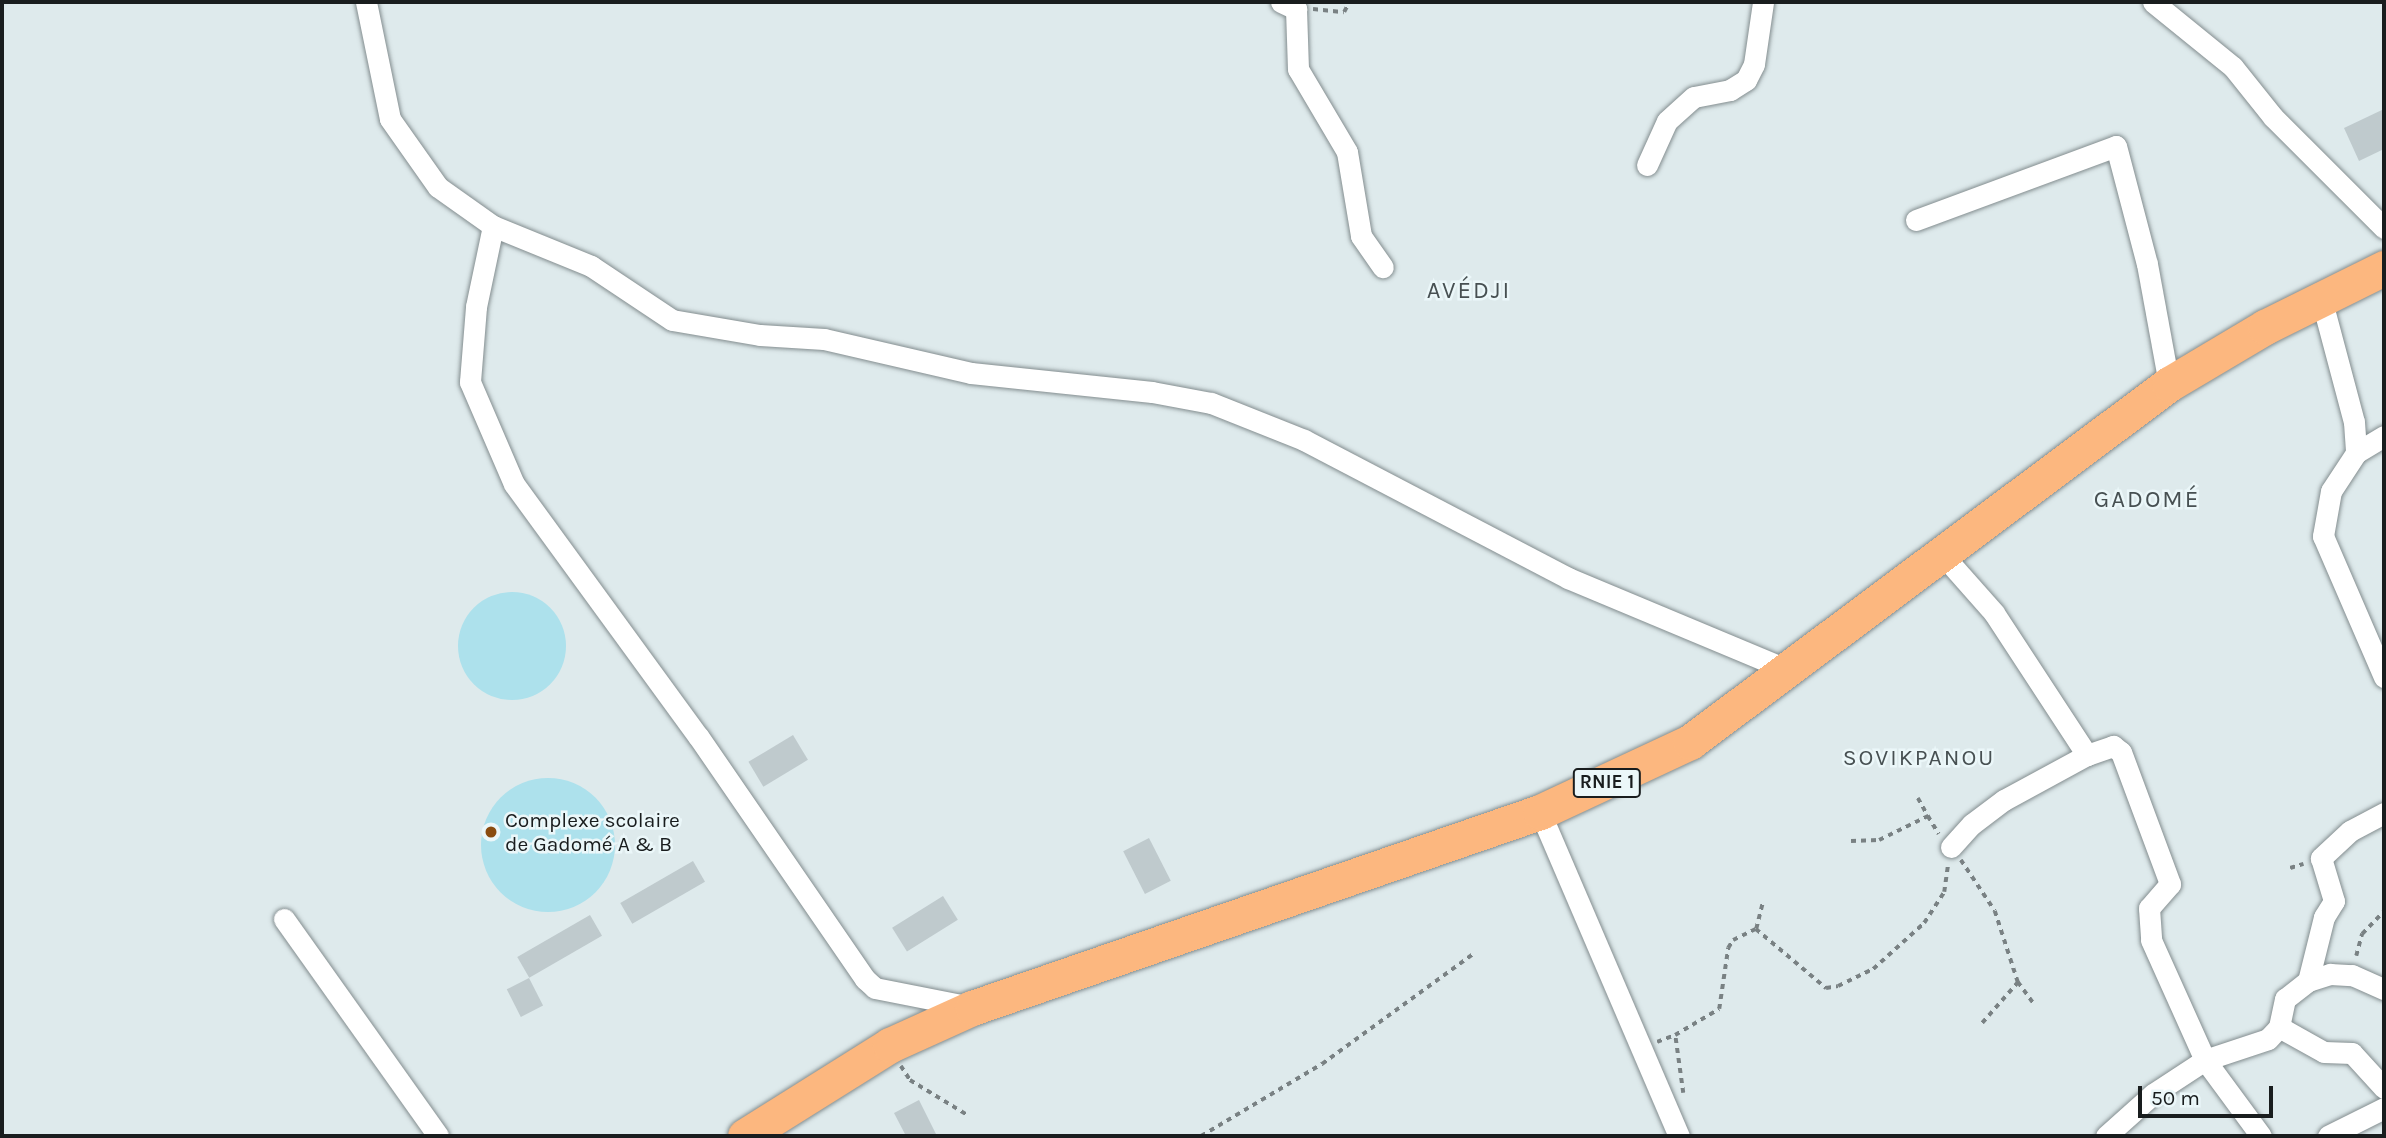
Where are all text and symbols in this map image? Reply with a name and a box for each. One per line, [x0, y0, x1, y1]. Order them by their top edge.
district label: AVÉDJI [1428, 277, 1510, 305]
district label: GADOMÉ [2095, 486, 2199, 514]
district label: SOVIKPANOU [1844, 744, 1994, 772]
road number: RNIE 1 [1572, 768, 1642, 798]
place label: Complexe scolaire de Gadomé A & B [505, 807, 680, 857]
marker: Complexe scolaire de Gadomé A & B [483, 824, 499, 840]
scale bar [2141, 1072, 2276, 1116]
text: 50 m [2151, 1086, 2200, 1110]

